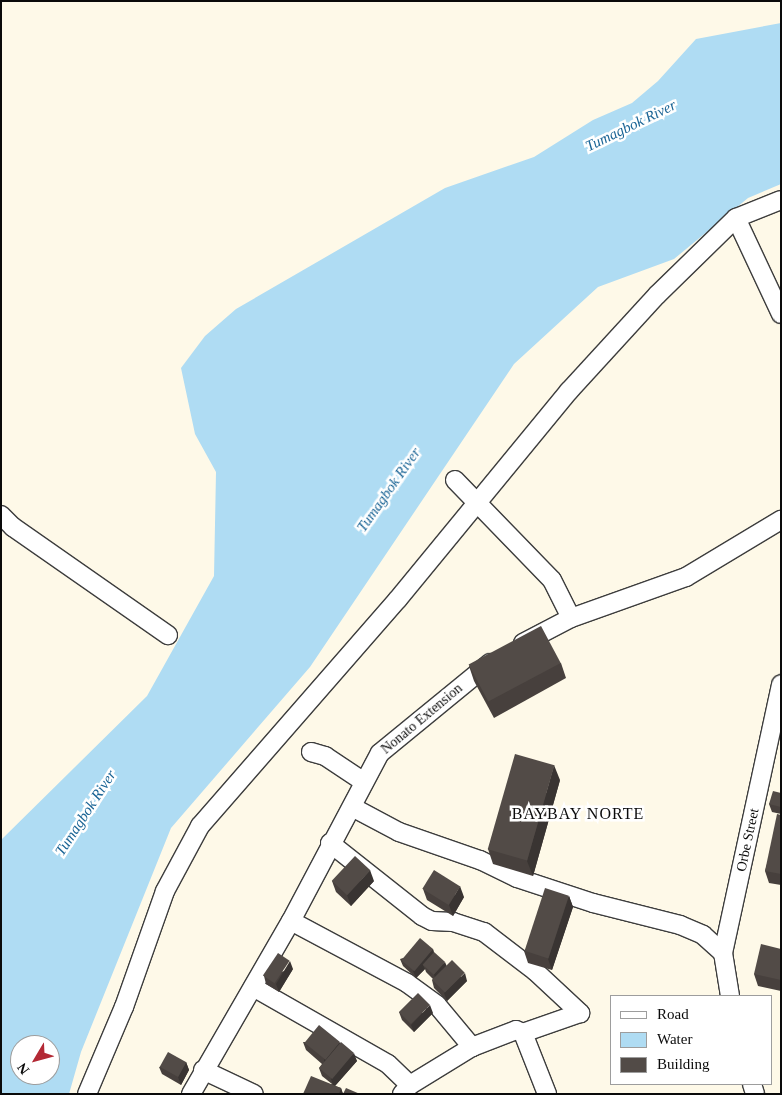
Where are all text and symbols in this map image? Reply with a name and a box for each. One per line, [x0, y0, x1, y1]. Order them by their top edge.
water label: Tumagbok River [583, 96, 679, 156]
water label: Tumagbok River [353, 444, 425, 536]
street label: Nonato Extension [378, 680, 466, 758]
water label: Tumagbok River [52, 767, 120, 859]
district label: BAYBAY NORTE [510, 804, 646, 824]
street label: Orbe Street [733, 807, 763, 873]
legend [610, 995, 772, 1085]
text: Road [657, 1006, 689, 1022]
text: Water [657, 1031, 692, 1047]
north arrow [10, 1035, 60, 1085]
text: Building [657, 1056, 710, 1072]
text: N [14, 1060, 32, 1077]

